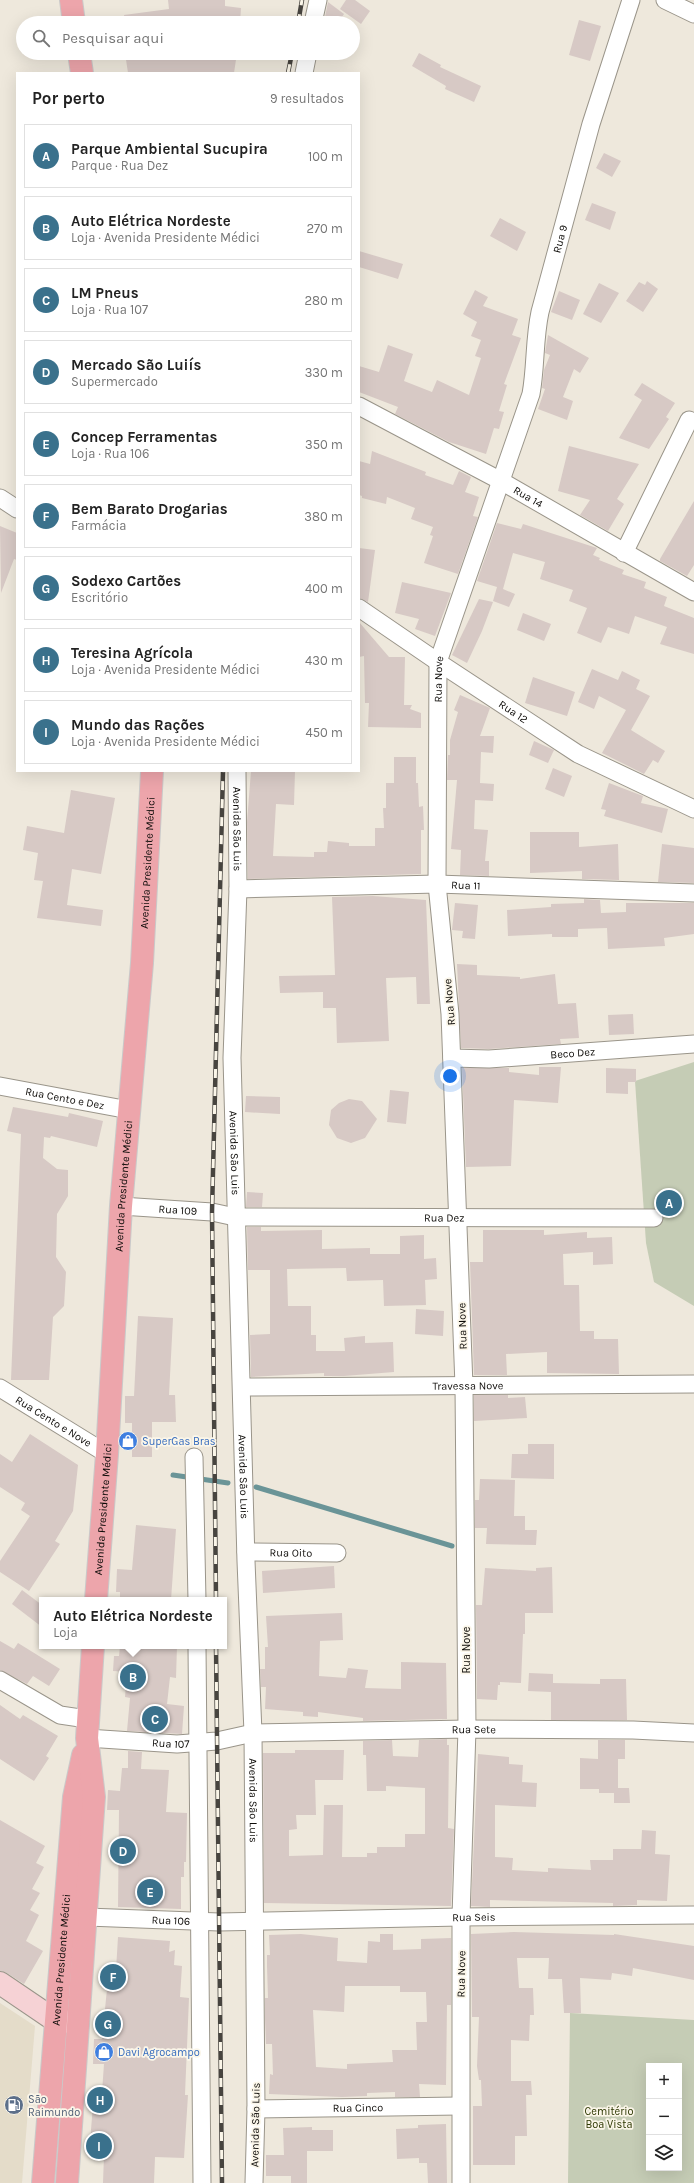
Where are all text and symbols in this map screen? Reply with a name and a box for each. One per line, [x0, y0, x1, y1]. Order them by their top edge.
search box [16, 16, 360, 60]
icon: search [30, 27, 52, 49]
text: Pesquisar aqui [62, 29, 164, 47]
text: Por perto [32, 88, 105, 108]
text: 9 resultados [270, 91, 344, 106]
text: Parque Ambiental Sucupira [71, 140, 268, 158]
text: A [42, 149, 50, 164]
text: 100 m [308, 149, 343, 164]
text: Parque · Rua Dez [71, 158, 168, 173]
text: Auto Elétrica Nordeste [71, 212, 231, 230]
text: B [42, 221, 50, 236]
text: 270 m [306, 221, 343, 236]
street label: Rua 9 [550, 224, 570, 254]
text: Loja · Avenida Presidente Médici [71, 230, 260, 245]
text: LM Pneus [71, 284, 139, 302]
text: C [42, 293, 50, 308]
text: 280 m [305, 293, 343, 308]
text: Loja · Rua 107 [71, 302, 148, 317]
text: Mercado São Luiís [71, 356, 201, 374]
text: D [42, 365, 50, 380]
text: 330 m [305, 365, 343, 380]
text: Supermercado [71, 374, 158, 389]
text: Concep Ferramentas [71, 428, 218, 446]
text: E [42, 437, 50, 452]
text: 350 m [305, 437, 343, 452]
text: Loja · Rua 106 [71, 446, 149, 461]
street label: Rua 14 [511, 484, 545, 511]
text: Bem Barato Drogarias [71, 500, 228, 518]
text: F [42, 509, 50, 524]
text: 380 m [304, 509, 343, 524]
text: Farmácia [71, 518, 126, 533]
text: Sodexo Cartões [71, 572, 181, 590]
text: G [42, 581, 50, 596]
text: 400 m [305, 581, 343, 596]
text: Escritório [71, 590, 128, 605]
text: Teresina Agrícola [71, 644, 193, 662]
text: H [41, 653, 51, 668]
text: 430 m [305, 653, 343, 668]
street label: Rua Nove [432, 654, 447, 702]
text: Loja · Avenida Presidente Médici [71, 662, 260, 677]
street label: Rua 12 [496, 698, 530, 726]
text: Mundo das Rações [71, 716, 205, 734]
text: I [44, 725, 48, 740]
text: 450 m [305, 725, 343, 740]
text: Loja · Avenida Presidente Médici [71, 734, 260, 749]
street label: Avenida São Luis [230, 787, 244, 872]
street label: Avenida Presidente Médici [138, 797, 158, 929]
street label: Rua 11 [451, 879, 481, 893]
street label: Rua Nove [441, 978, 458, 1026]
street label: Beco Dez [550, 1045, 596, 1061]
your location [440, 1066, 460, 1086]
street label: Rua Cento e Dez [24, 1085, 105, 1112]
street label: Avenida São Luis [226, 1110, 242, 1196]
street label: Avenida Presidente Médici [112, 1120, 135, 1252]
pin: A [656, 1188, 682, 1218]
street label: Rua 109 [158, 1202, 198, 1218]
street label: Rua Dez [424, 1211, 464, 1225]
street label: Rua Nove [455, 1302, 470, 1350]
street label: Travessa Nove [432, 1379, 504, 1393]
street label: Rua Cento e Nove [13, 1393, 94, 1450]
shop icon: SuperGas Bras [117, 1430, 139, 1452]
street label: Avenida São Luis [235, 1434, 251, 1519]
place label: SuperGas Bras [142, 1435, 216, 1448]
street label: Avenida Presidente Médici [92, 1443, 115, 1576]
street label: Rua Oito [270, 1546, 312, 1560]
popup [39, 1597, 227, 1649]
text: Auto Elétrica Nordeste [53, 1607, 213, 1625]
text: Loja [53, 1625, 78, 1640]
street label: Rua Nove [460, 1626, 473, 1673]
pin: B [120, 1662, 146, 1692]
pin: C [142, 1704, 168, 1734]
street label: Rua Sete [452, 1723, 496, 1736]
street label: Rua 107 [152, 1736, 190, 1751]
street label: Avenida São Luis [246, 1758, 260, 1843]
pin: D [110, 1836, 136, 1866]
pin: E [137, 1877, 163, 1907]
street label: Avenida Presidente Médici [50, 1893, 73, 2026]
street label: Rua Seis [452, 1911, 496, 1924]
street label: Rua 106 [151, 1913, 190, 1928]
street label: Rua Nove [455, 1950, 468, 1998]
pin: F [100, 1962, 126, 1992]
pin: G [95, 2009, 121, 2039]
shop icon: Davi Agrocampo [93, 2041, 115, 2063]
place label: Davi Agrocampo [118, 2046, 200, 2059]
map controls [646, 2063, 682, 2171]
button: + [646, 2063, 682, 2099]
street label: Avenida São Luis [248, 2082, 263, 2167]
pin: H [87, 2085, 113, 2115]
place label: São Raimundo [28, 2093, 80, 2119]
fuel station icon: São Raimundo [3, 2094, 25, 2116]
button: − [646, 2099, 682, 2135]
street label: Rua Cinco [333, 2101, 383, 2115]
park label: Cemitério Boa Vista [584, 2105, 634, 2131]
pin: I [86, 2131, 112, 2161]
button: layers [646, 2135, 682, 2171]

